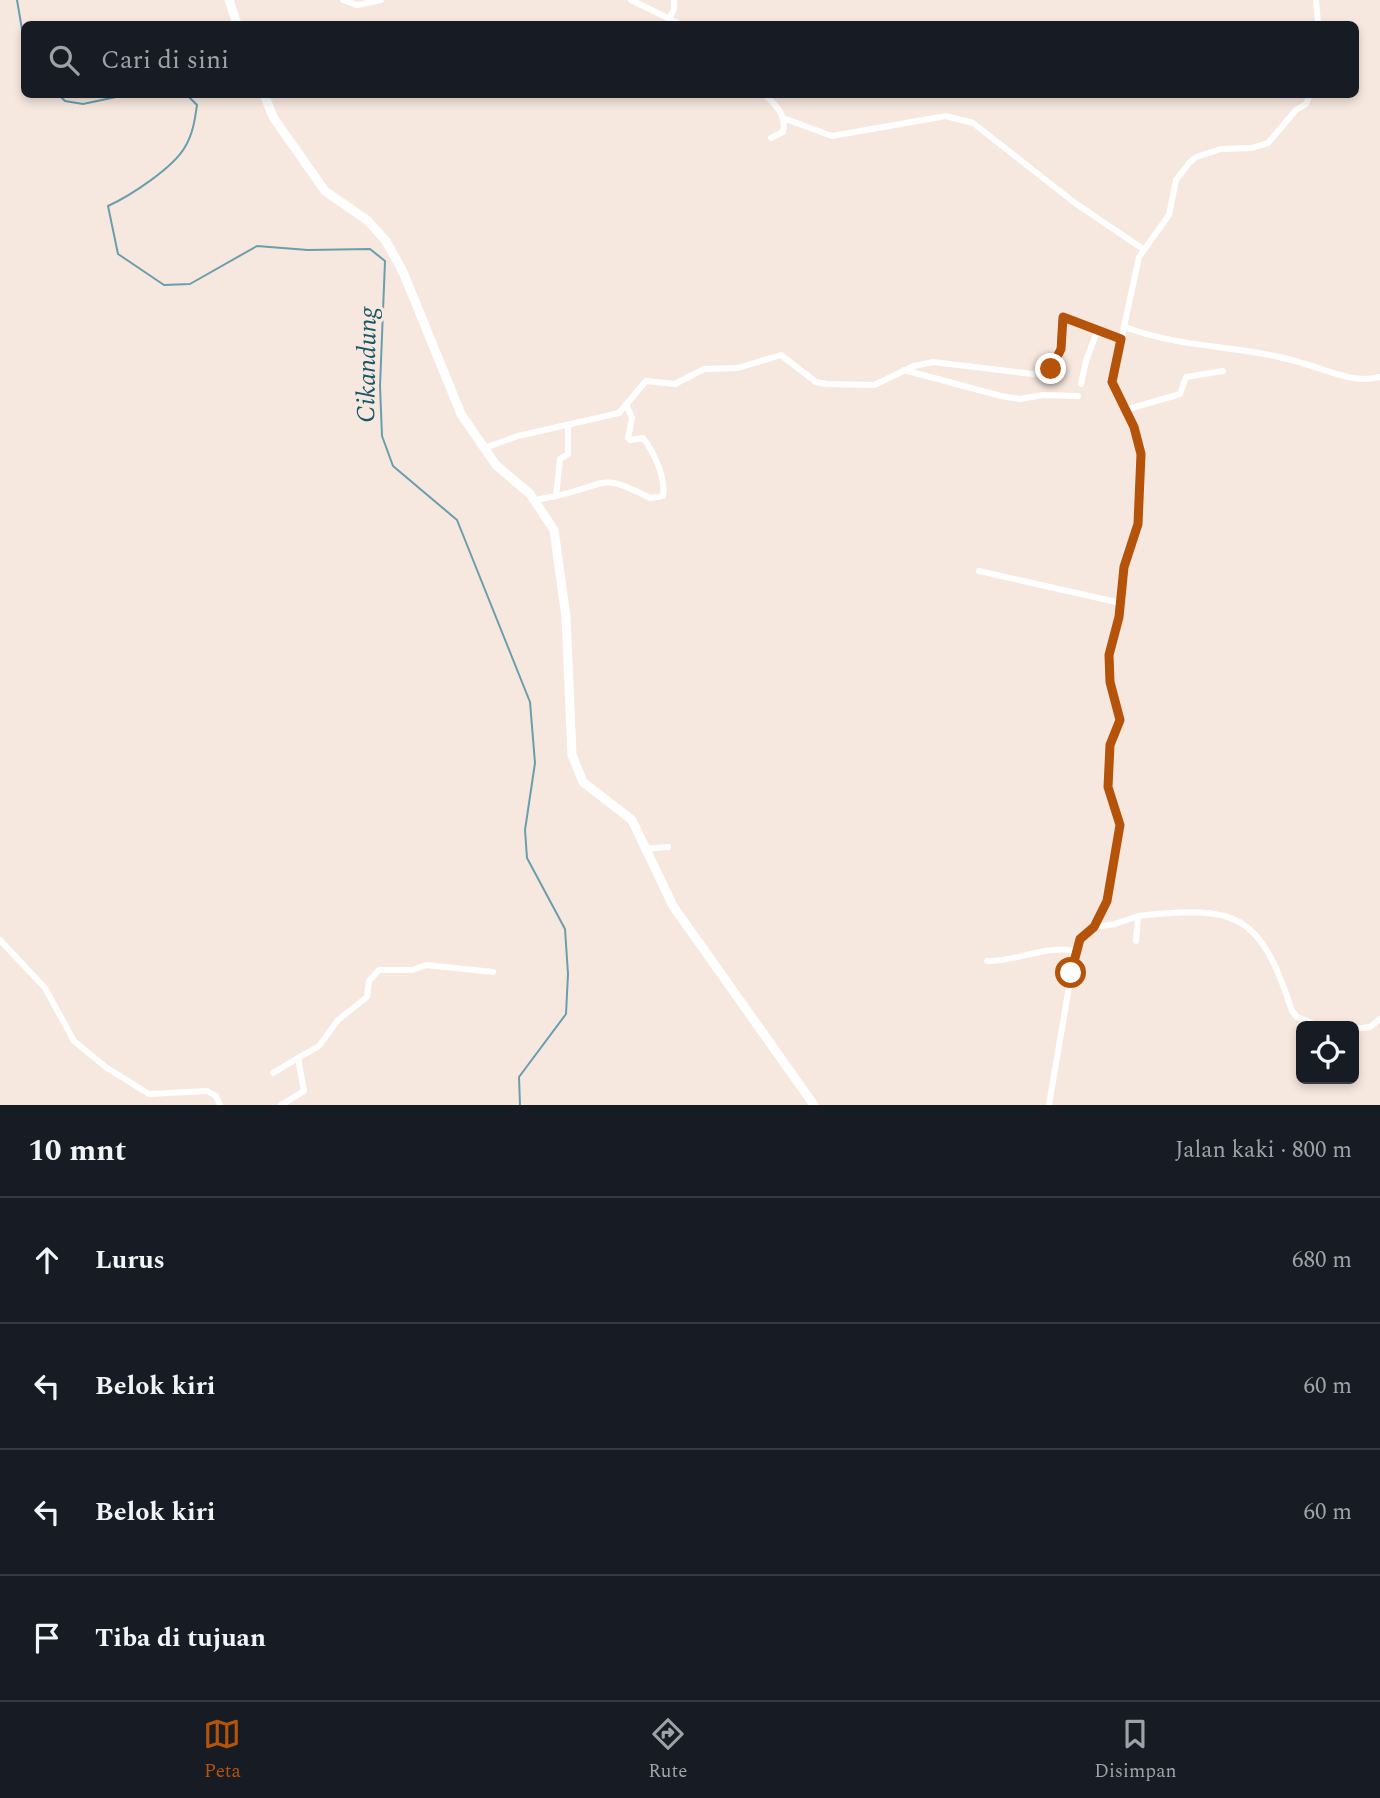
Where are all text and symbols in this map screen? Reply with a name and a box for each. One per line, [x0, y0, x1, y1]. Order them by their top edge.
search box [21, 21, 1359, 98]
text: Cari di sini [101, 40, 229, 80]
icon: search [45, 41, 83, 79]
water label: Cikandung [346, 305, 388, 423]
route end [1035, 353, 1066, 384]
route start [1055, 957, 1086, 988]
map controls [1296, 1021, 1359, 1084]
button: locate [1296, 1021, 1359, 1084]
text: 10 mnt [28, 1128, 126, 1174]
text: Jalan kaki · 800 m [1175, 1133, 1352, 1168]
text: Lurus [95, 1240, 165, 1280]
icon: ahead [28, 1241, 66, 1279]
text: 680 m [1292, 1243, 1352, 1278]
text: Belok kiri [95, 1366, 215, 1406]
icon: left [28, 1367, 66, 1405]
text: 60 m [1303, 1369, 1352, 1404]
text: Belok kiri [95, 1492, 215, 1532]
icon: left [28, 1493, 66, 1531]
text: 60 m [1303, 1495, 1352, 1530]
text: Tiba di tujuan [95, 1618, 266, 1658]
icon: arrive [28, 1619, 66, 1657]
tab: Peta [203, 1715, 241, 1786]
tab: Rute [648, 1715, 687, 1786]
tab: Disimpan [1094, 1715, 1177, 1786]

